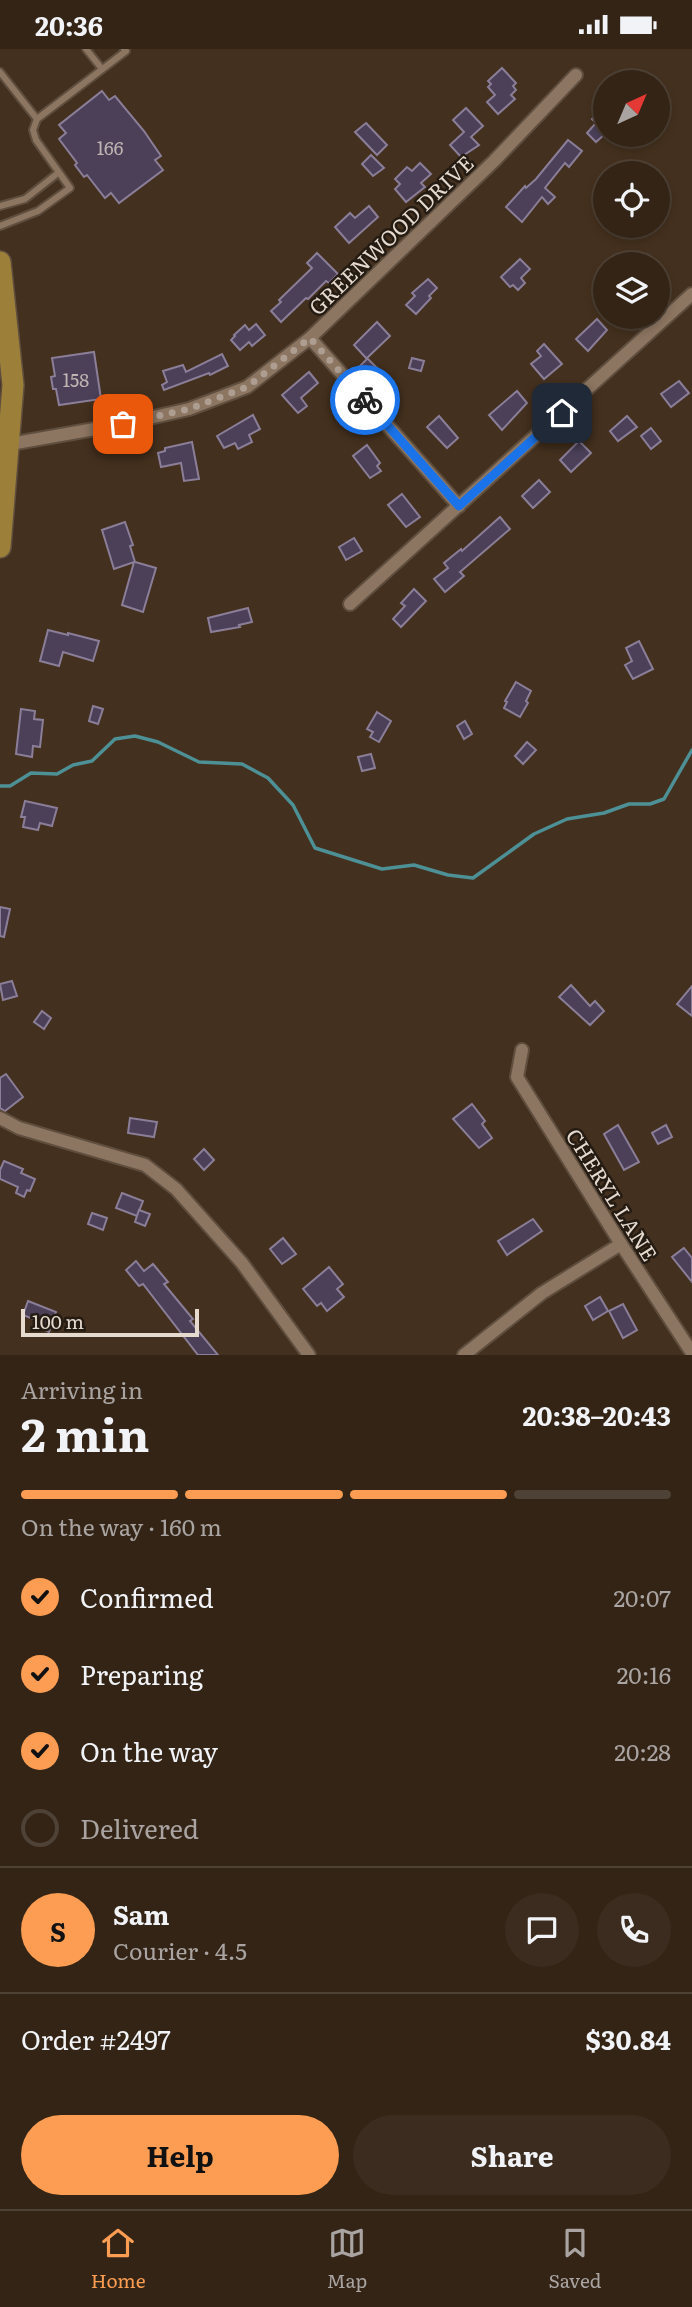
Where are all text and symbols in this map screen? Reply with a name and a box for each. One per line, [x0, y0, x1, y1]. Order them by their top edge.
text: 20:36 [35, 5, 103, 44]
north arrow [593, 70, 670, 147]
map controls [593, 70, 670, 329]
house number: 166 [97, 134, 124, 161]
street label: GREENWOOD DRIVE [301, 147, 479, 321]
button: locate [593, 161, 670, 238]
button: layers [593, 252, 670, 329]
courier [330, 365, 400, 435]
house number: 158 [63, 366, 89, 393]
icon: bike [346, 381, 384, 419]
pin [532, 383, 592, 443]
pin [93, 394, 153, 454]
icon: home [543, 394, 581, 432]
icon: bag [104, 405, 142, 443]
street label: CHERYL LANE [560, 1122, 666, 1266]
scale bar [21, 1306, 200, 1338]
text: 100 m [32, 1307, 84, 1335]
text: Arriving in [21, 1372, 143, 1406]
text: 20:38–20:43 [523, 1395, 671, 1434]
text: 2 min [21, 1398, 150, 1466]
text: On the way · 160 m [21, 1509, 222, 1543]
text: Confirmed [80, 1577, 214, 1616]
icon: check [21, 1578, 59, 1616]
text: 20:07 [613, 1580, 671, 1614]
text: Preparing [80, 1654, 203, 1693]
icon: check [21, 1655, 59, 1693]
text: 20:16 [617, 1657, 671, 1691]
text: On the way [80, 1731, 218, 1770]
icon: check [21, 1732, 59, 1770]
text: 20:28 [614, 1734, 671, 1768]
text: Delivered [80, 1808, 199, 1847]
button: chat [505, 1893, 579, 1967]
button: phone [597, 1893, 671, 1967]
text: Sam [113, 1894, 169, 1933]
text: S [50, 1911, 66, 1950]
text: Courier · 4.5 [113, 1933, 247, 1967]
text: Order #2497 [21, 2019, 171, 2058]
text: $30.84 [585, 2019, 671, 2058]
button: Help [21, 2115, 339, 2195]
button: Share [353, 2115, 671, 2195]
tab: Home [91, 2224, 146, 2294]
tab: Map [327, 2224, 367, 2294]
tab: Saved [548, 2224, 601, 2294]

